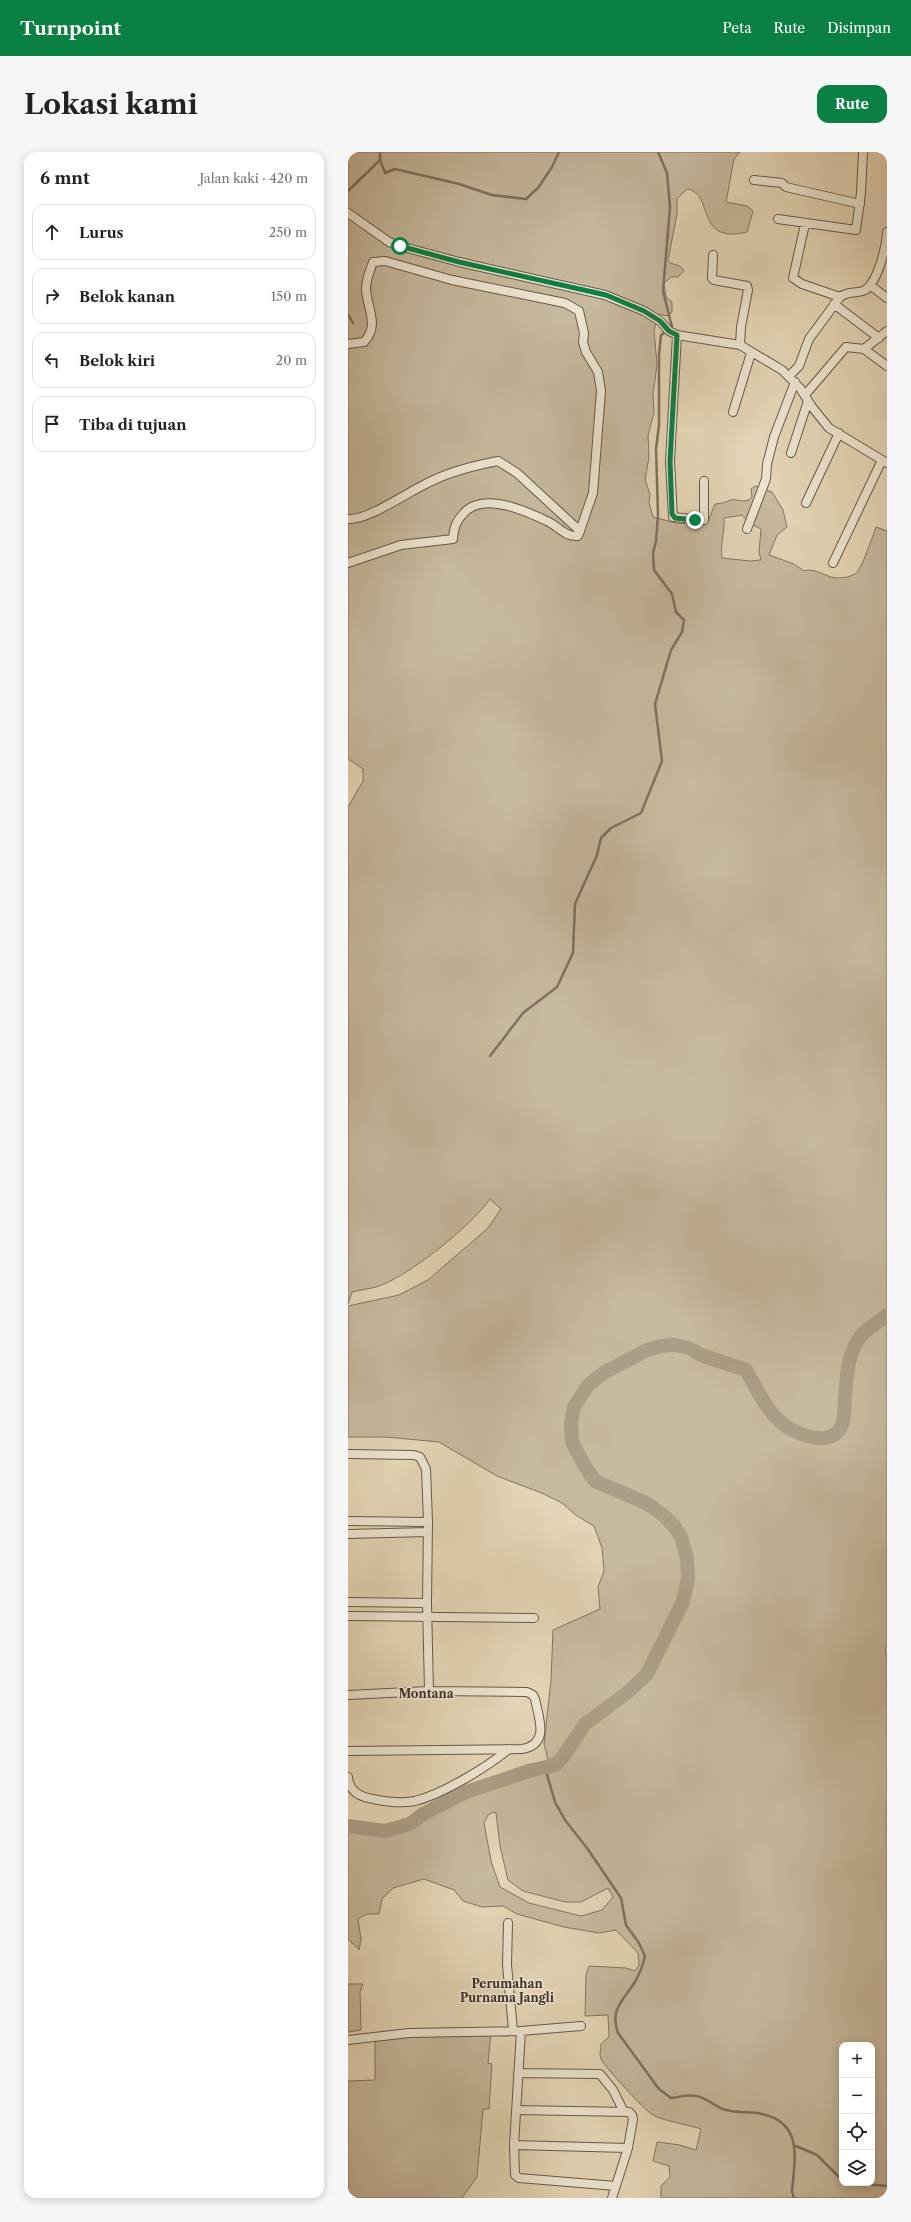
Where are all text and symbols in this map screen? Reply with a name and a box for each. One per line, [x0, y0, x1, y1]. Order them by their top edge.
text: Turnpoint [20, 17, 121, 40]
text: Peta [722, 19, 752, 37]
text: Rute [774, 19, 805, 37]
text: Disimpan [827, 19, 891, 37]
button: Rute [817, 85, 887, 123]
text: Lokasi kami [24, 87, 198, 121]
text: 6 mnt [40, 168, 90, 188]
text: Jalan kaki · 420 m [199, 170, 308, 186]
icon: ahead [41, 221, 63, 243]
text: Lurus [79, 223, 124, 242]
text: 250 m [269, 224, 307, 240]
route start [391, 237, 409, 255]
icon: right [41, 285, 63, 307]
text: Belok kanan [79, 287, 175, 306]
text: 150 m [271, 288, 307, 304]
icon: left [41, 349, 63, 371]
text: Belok kiri [79, 351, 155, 370]
text: 20 m [276, 352, 307, 368]
icon: arrive [41, 413, 63, 435]
text: Tiba di tujuan [79, 415, 187, 434]
route end [686, 511, 704, 529]
district label: Montana [398, 1686, 455, 1701]
district label: Perumahan Purnama Jangli [460, 1976, 555, 2005]
map controls [839, 2042, 875, 2186]
button: + [839, 2042, 875, 2078]
button: − [839, 2078, 875, 2114]
button: locate [839, 2114, 875, 2150]
button: layers [839, 2150, 875, 2186]

